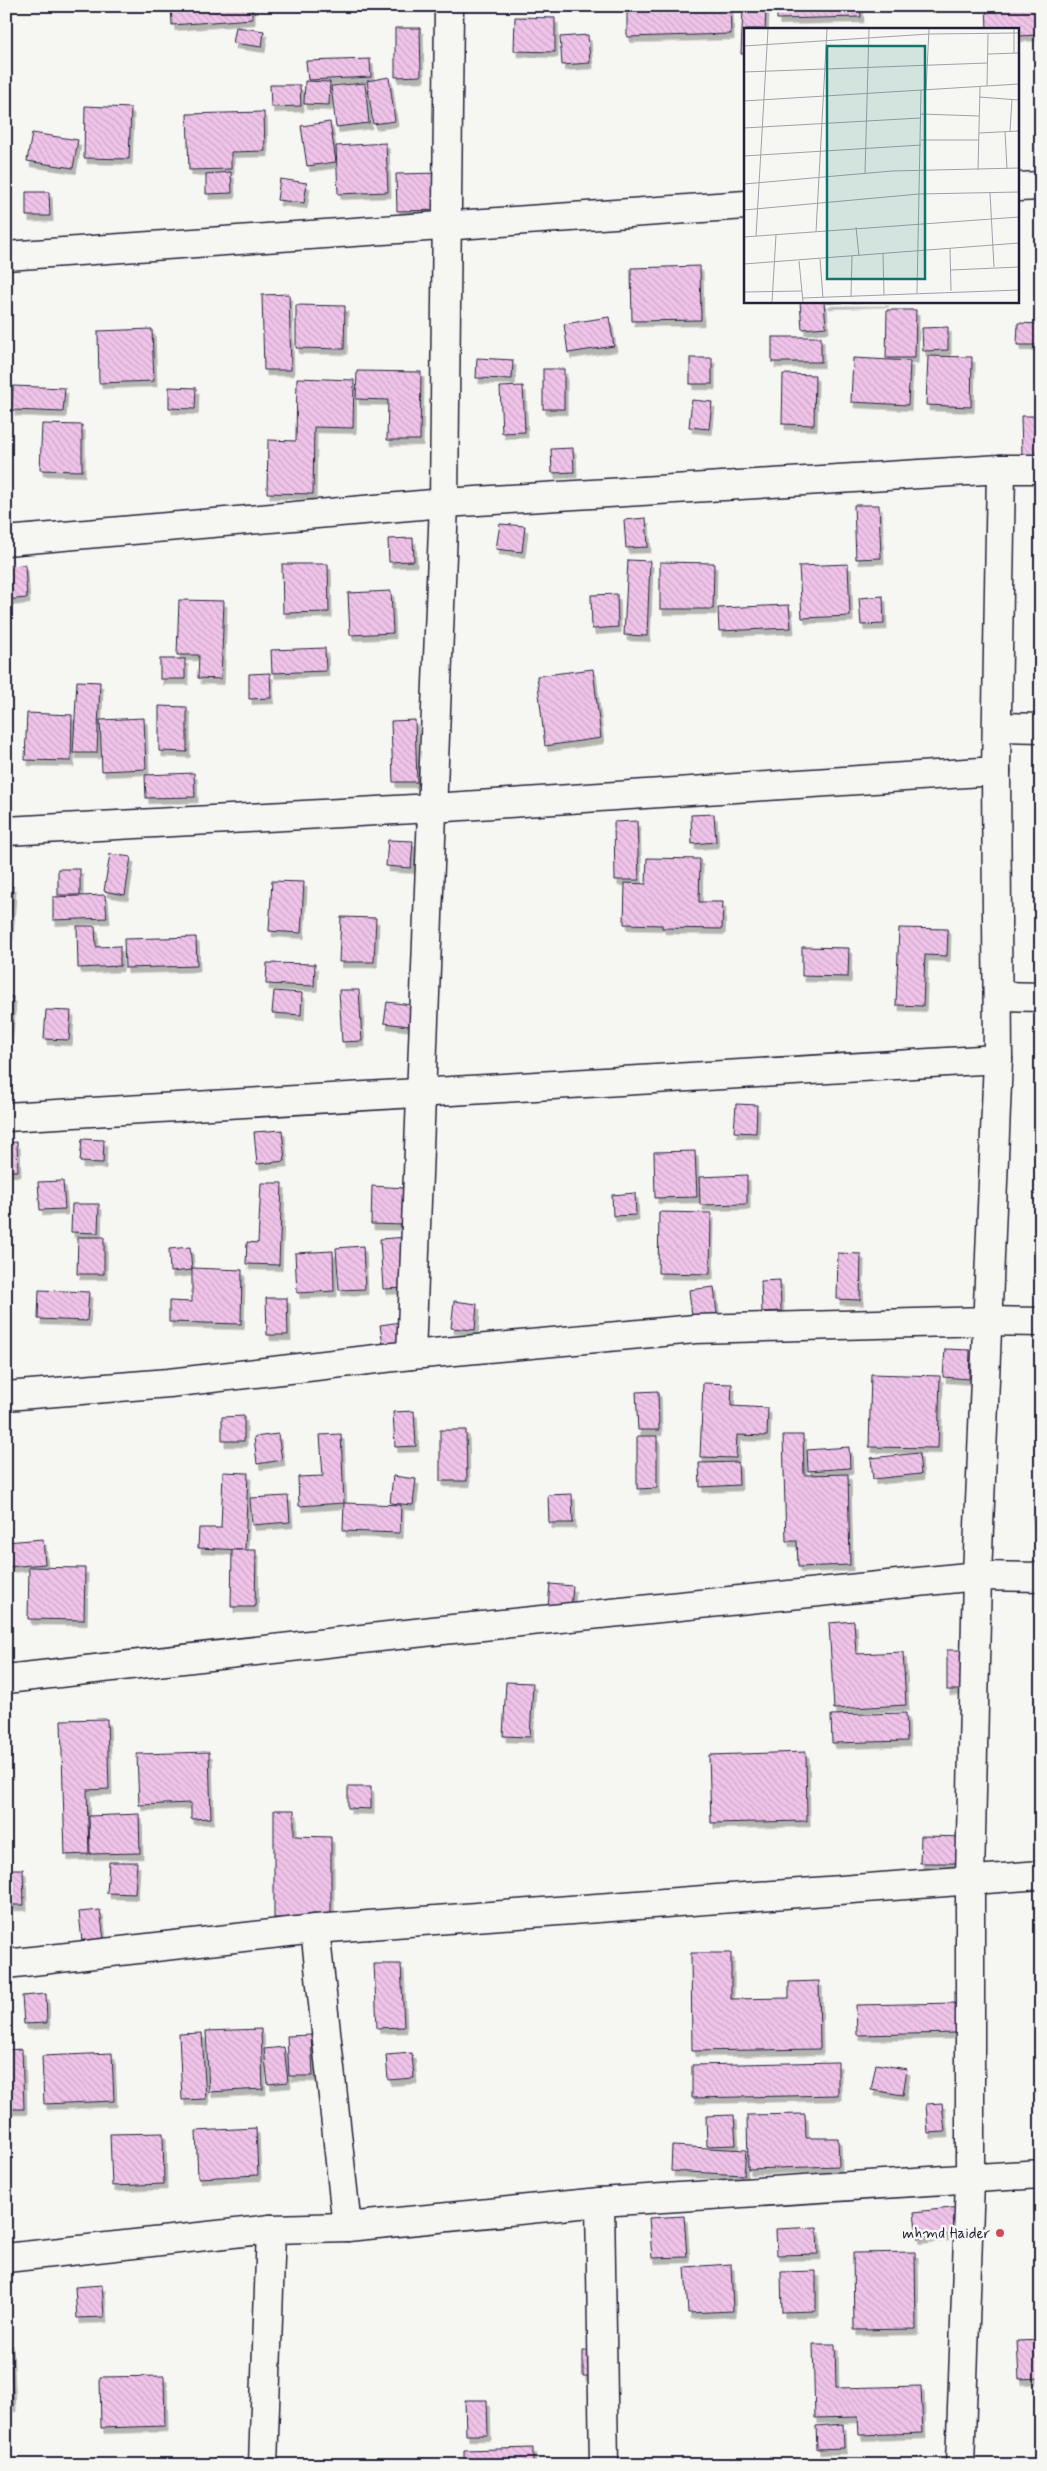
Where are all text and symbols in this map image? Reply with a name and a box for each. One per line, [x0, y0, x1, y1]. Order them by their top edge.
inset map [744, 28, 1020, 302]
place label: mhmd Haider [902, 2224, 990, 2244]
marker: mhmd Haider [994, 2227, 1006, 2239]

